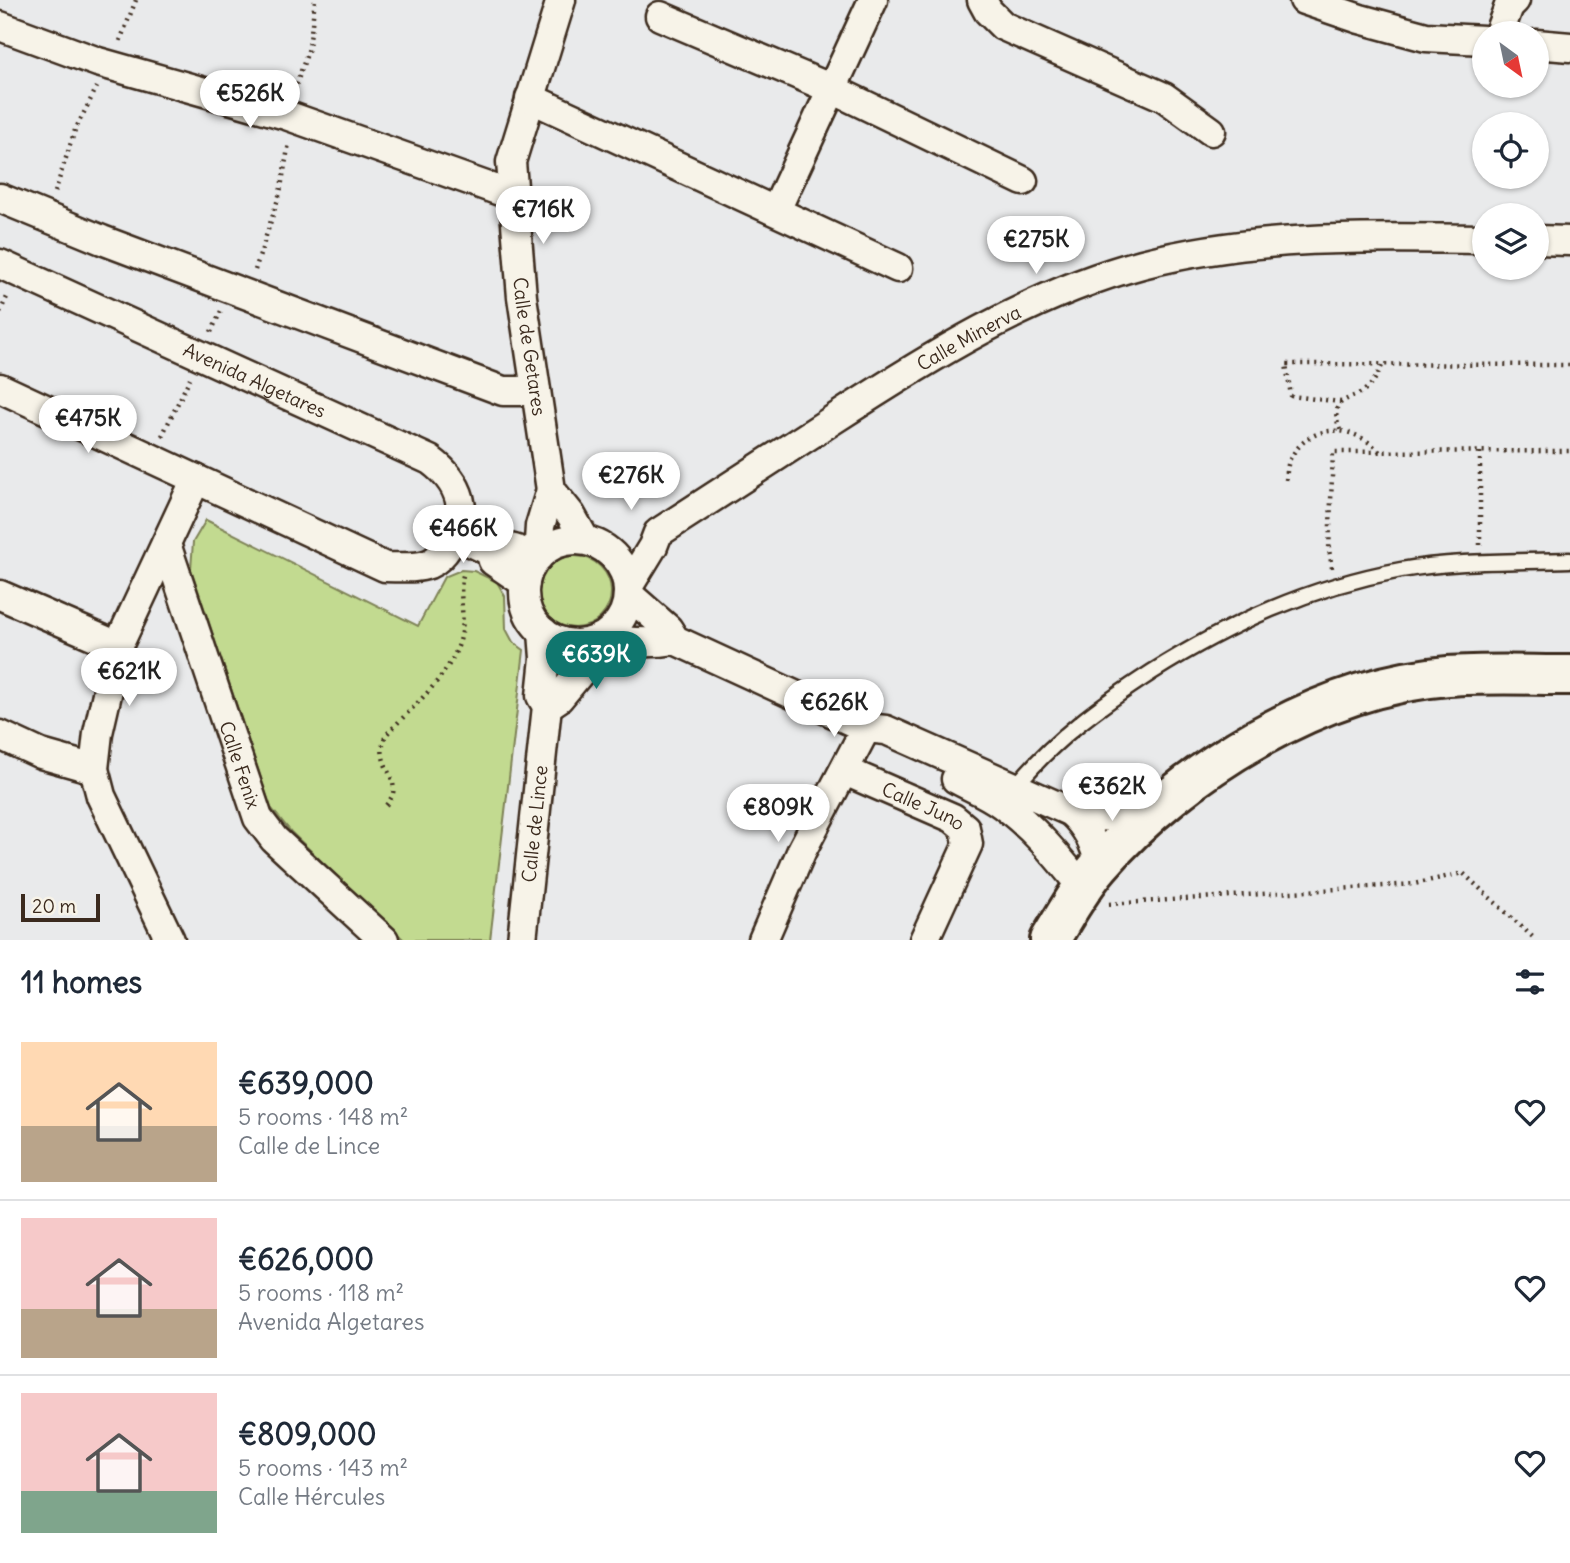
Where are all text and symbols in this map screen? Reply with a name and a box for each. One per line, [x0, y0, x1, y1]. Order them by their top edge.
north arrow [1472, 21, 1549, 98]
map controls [1472, 21, 1549, 280]
pin: €526K [201, 71, 299, 130]
text: €526K [216, 78, 284, 107]
button: locate [1472, 112, 1549, 189]
pin: €716K [494, 187, 592, 246]
text: €716K [512, 194, 574, 223]
button: layers [1472, 203, 1549, 280]
pin: €275K [987, 216, 1085, 276]
text: €275K [1003, 224, 1069, 253]
street label: Calle de Getares [508, 276, 552, 417]
street label: Calle Minerva [912, 300, 1025, 376]
street label: Avenida Algetares [180, 337, 330, 423]
pin: €475K [39, 396, 137, 455]
text: €475K [55, 403, 121, 432]
pin: €276K [582, 452, 680, 512]
text: €276K [598, 460, 664, 489]
pin: €466K [414, 505, 512, 565]
text: €466K [429, 513, 497, 542]
pin: €639K [547, 632, 645, 691]
text: €639K [562, 639, 630, 668]
pin: €621K [80, 648, 178, 708]
text: €621K [97, 656, 161, 685]
pin: €626K [785, 680, 883, 739]
text: €626K [800, 687, 868, 716]
street label: Calle Fenix [214, 718, 266, 813]
street label: Calle de Lince [516, 764, 553, 883]
pin: €362K [1063, 764, 1161, 823]
text: €362K [1078, 771, 1146, 800]
street label: Calle Juno [878, 777, 970, 835]
pin: €809K [729, 784, 827, 844]
text: €809K [743, 792, 813, 821]
scale bar [21, 891, 100, 923]
text: 20 m [32, 894, 76, 918]
text: 11 homes [21, 963, 142, 1001]
icon: filters [1511, 963, 1549, 1001]
text: €639,000 [238, 1064, 374, 1102]
icon: home [77, 1070, 161, 1154]
icon: heart [1511, 1093, 1549, 1131]
text: 5 rooms · 148 m² [238, 1102, 408, 1131]
text: Calle de Lince [238, 1131, 380, 1160]
text: €626,000 [238, 1240, 374, 1278]
icon: home [77, 1246, 161, 1330]
icon: heart [1511, 1269, 1549, 1307]
text: 5 rooms · 118 m² [238, 1278, 404, 1307]
text: Avenida Algetares [238, 1307, 424, 1336]
text: €809,000 [238, 1415, 376, 1453]
icon: home [77, 1421, 161, 1505]
icon: heart [1511, 1444, 1549, 1482]
text: 5 rooms · 143 m² [238, 1453, 408, 1482]
text: Calle Hércules [238, 1482, 385, 1511]

